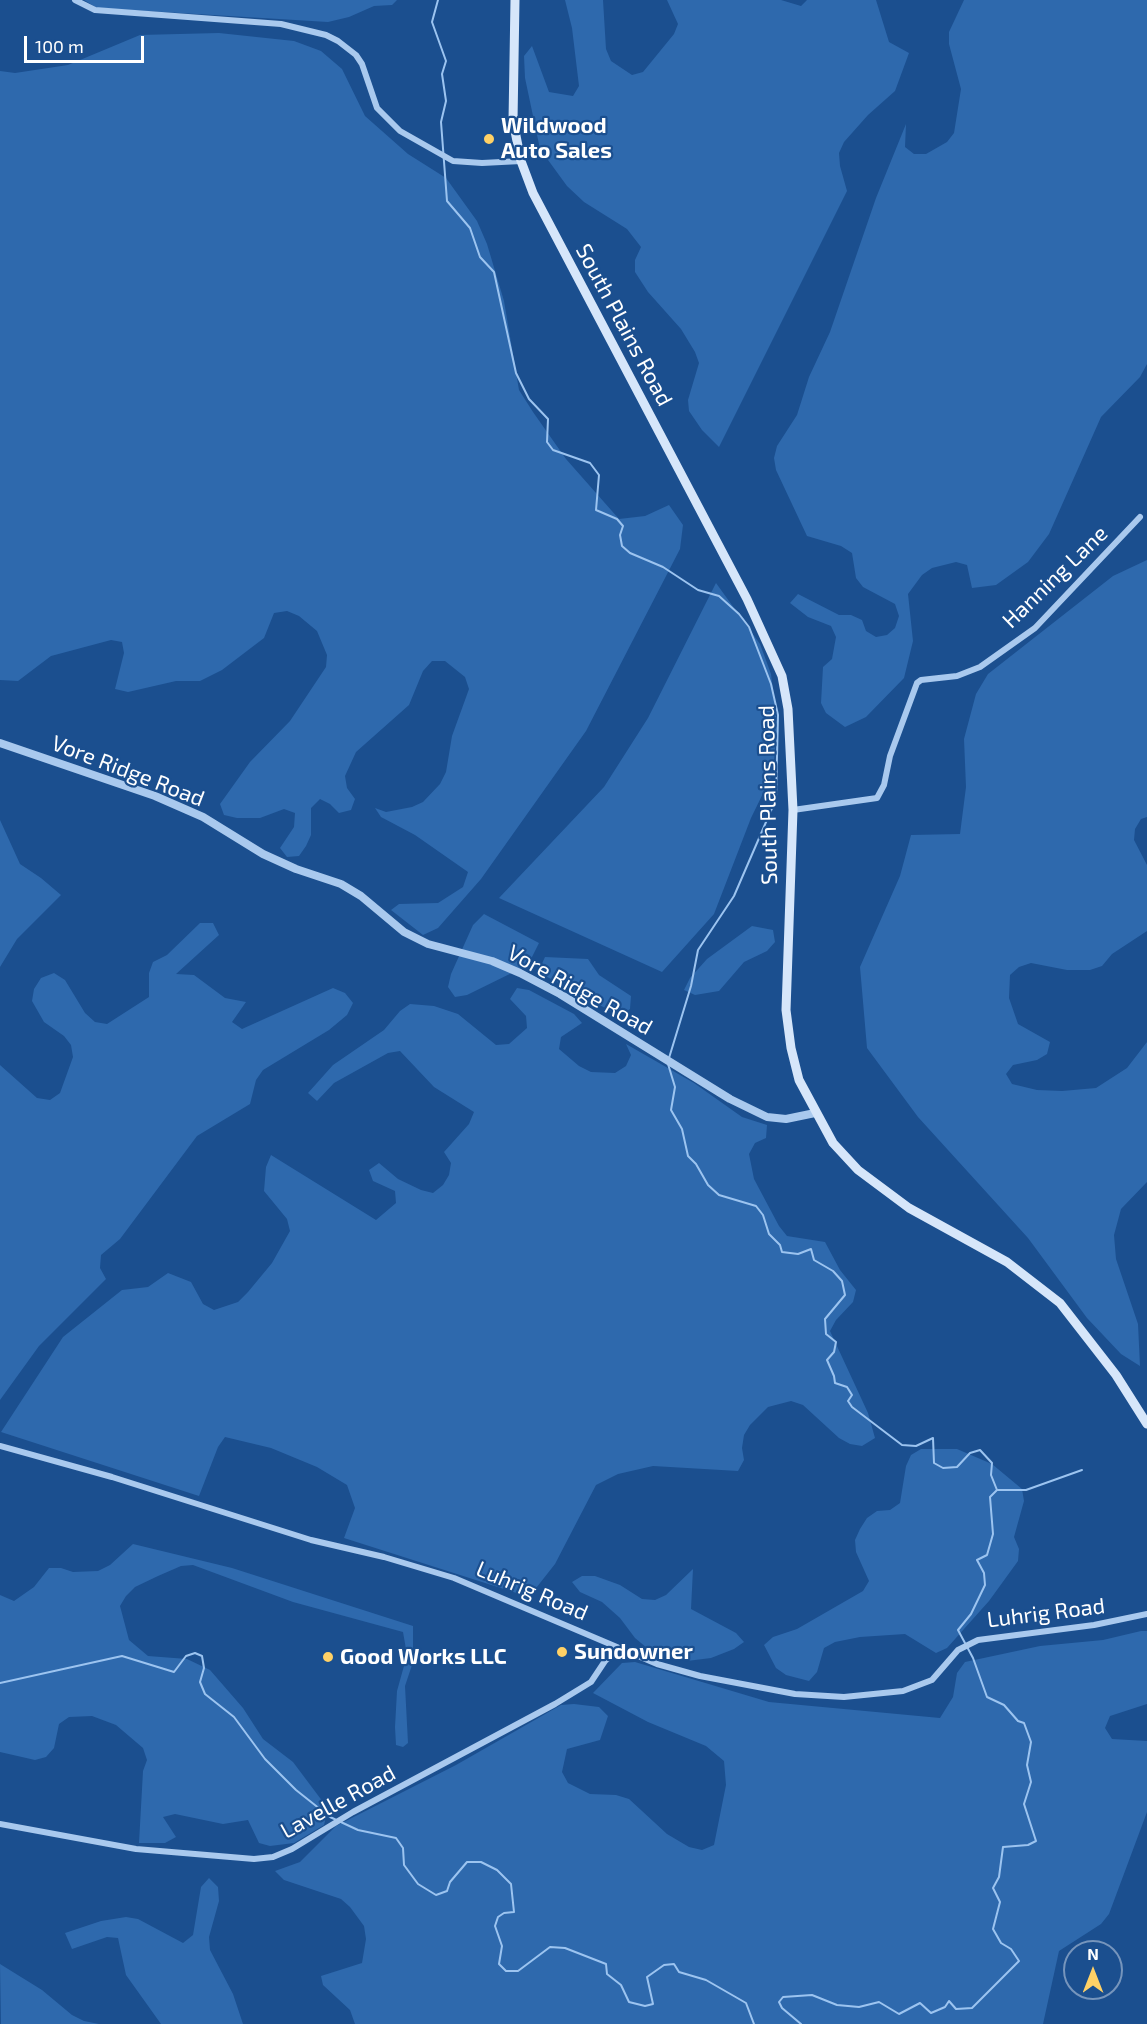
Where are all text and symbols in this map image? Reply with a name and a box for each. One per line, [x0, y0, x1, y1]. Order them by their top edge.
scale bar [27, 24, 147, 62]
text: 100 m [35, 35, 84, 57]
place label: Wildwood Auto Sales [501, 113, 612, 164]
marker: Wildwood Auto Sales [482, 132, 496, 146]
street label: South Plains Road [570, 239, 678, 411]
street label: Hanning Lane [997, 520, 1113, 634]
street label: South Plains Road [753, 705, 783, 885]
street label: Vore Ridge Road [48, 730, 208, 812]
street label: Vore Ridge Road [503, 939, 657, 1041]
street label: Luhrig Road [472, 1556, 592, 1626]
street label: Luhrig Road [985, 1593, 1107, 1633]
place label: Sundowner [574, 1639, 693, 1665]
place label: Good Works LLC [340, 1644, 507, 1670]
marker: Sundowner [555, 1645, 569, 1659]
marker: Good Works LLC [321, 1650, 335, 1664]
street label: Lavelle Road [276, 1760, 400, 1844]
north arrow [1063, 1940, 1123, 2000]
text: N [1087, 1944, 1099, 1963]

